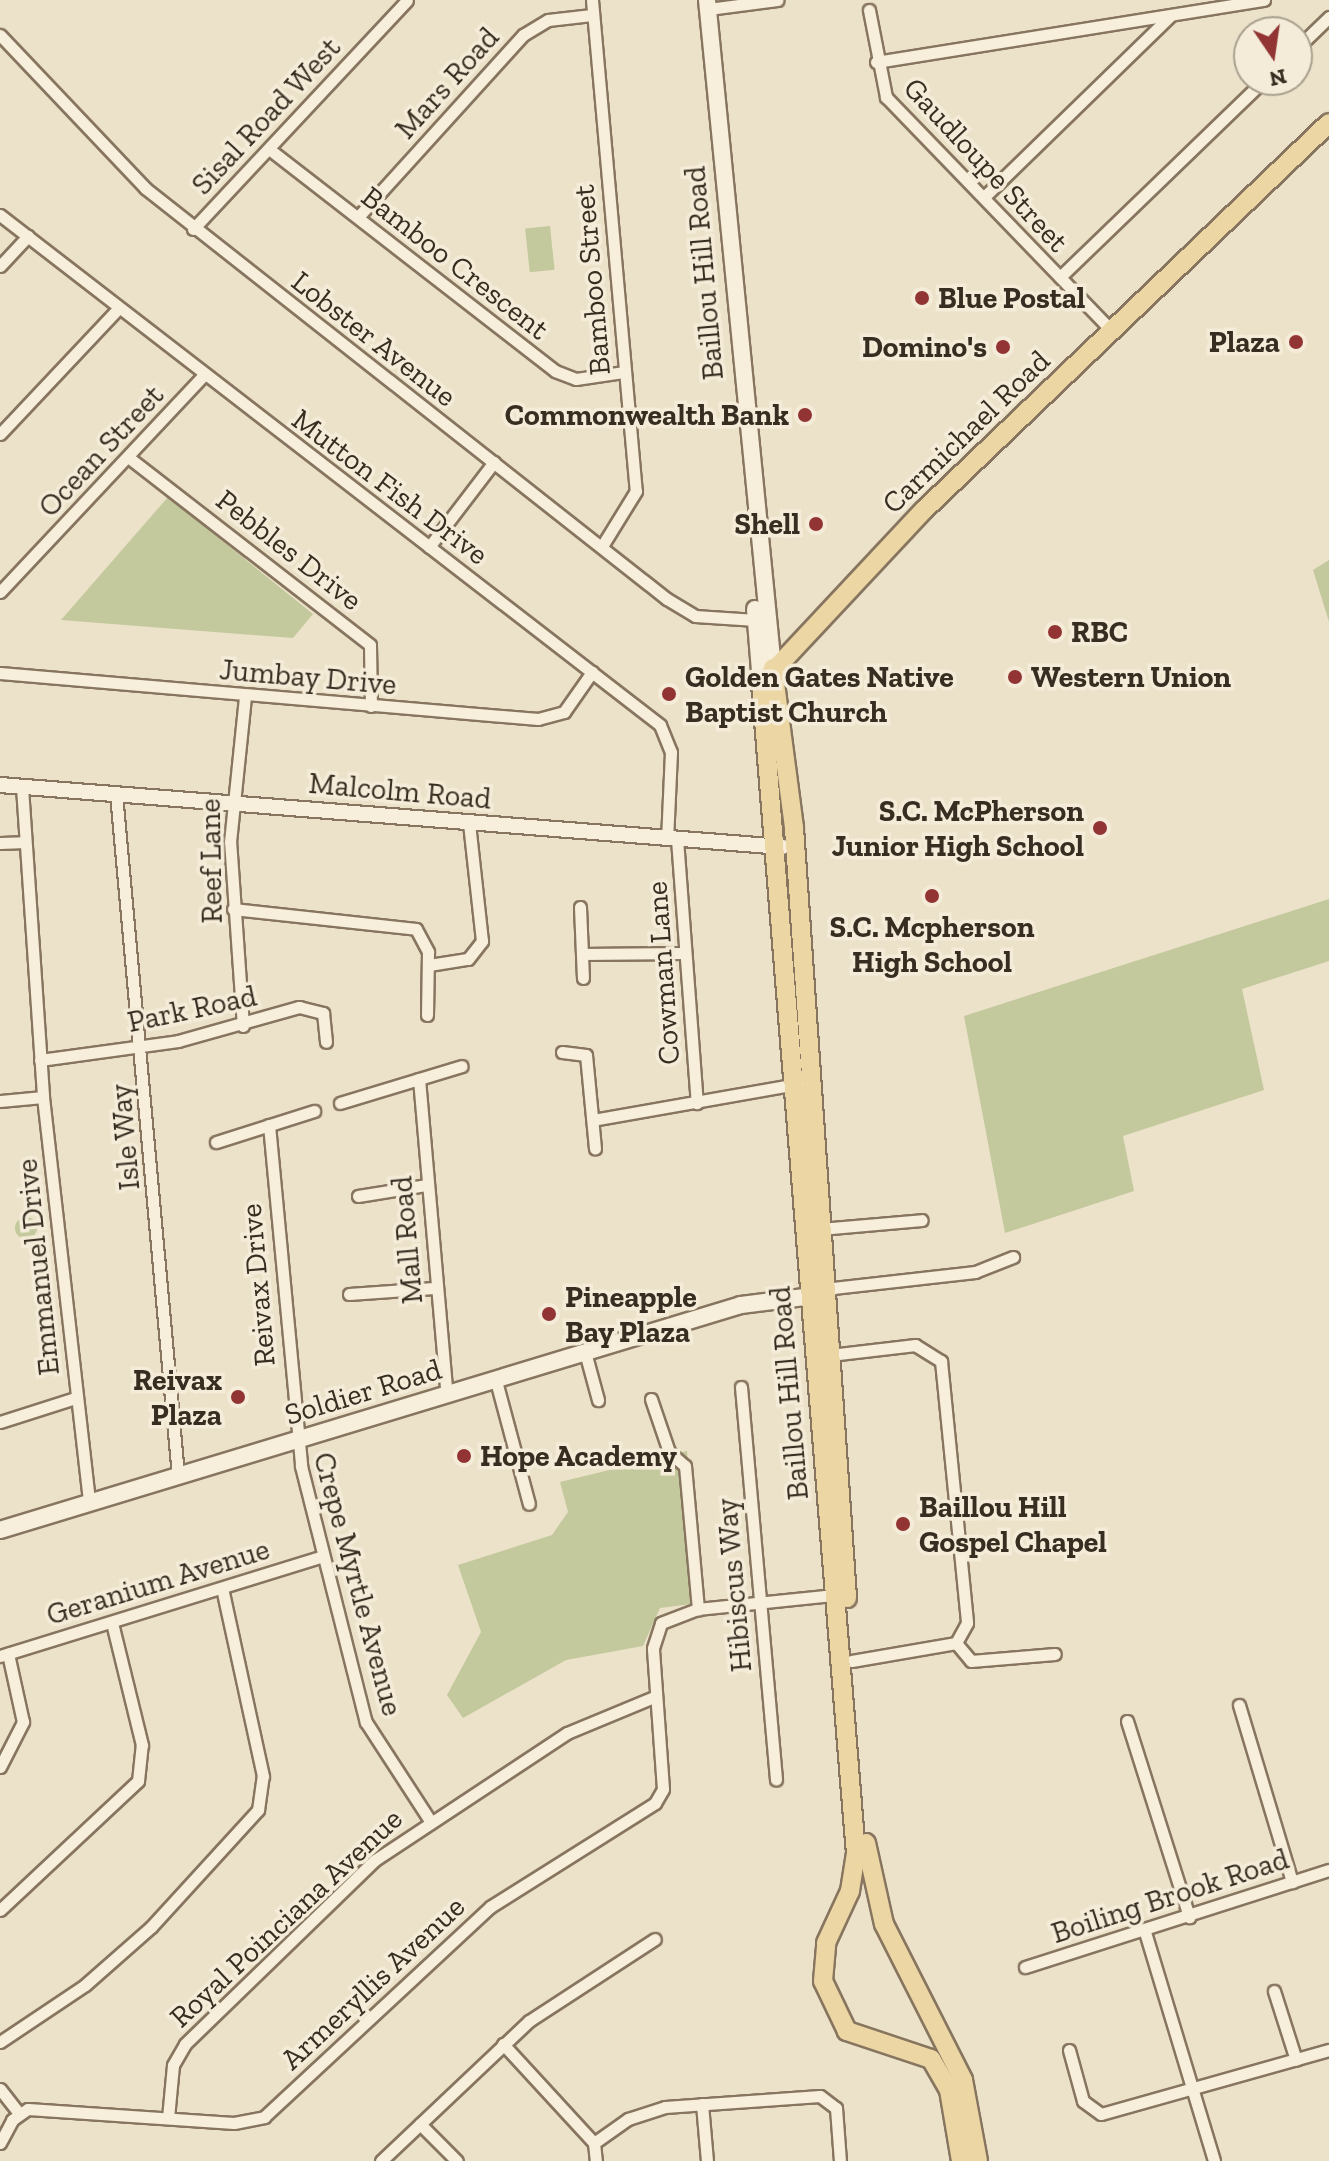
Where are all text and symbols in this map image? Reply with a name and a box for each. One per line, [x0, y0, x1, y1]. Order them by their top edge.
north arrow [1233, 16, 1313, 96]
street label: Mars Road [388, 20, 506, 146]
street label: Sisal Road West [184, 29, 348, 203]
text: N [1267, 63, 1289, 93]
street label: Gaudloupe Street [896, 70, 1076, 260]
street label: Baillou Hill Road [677, 165, 731, 381]
street label: Bamboo Crescent [354, 179, 556, 347]
street label: Bamboo Street [566, 183, 618, 377]
street label: Lobster Avenue [284, 263, 464, 415]
place label: Blue Postal [938, 280, 1085, 316]
marker: Blue Postal [913, 289, 931, 307]
place label: Plaza [1209, 324, 1280, 360]
place label: Domino's [862, 329, 987, 365]
marker: Plaza [1287, 333, 1305, 351]
marker: Domino's [994, 338, 1012, 356]
street label: Carmichael Road [875, 343, 1057, 521]
street label: Ocean Street [31, 378, 171, 524]
place label: Commonwealth Bank [505, 397, 789, 433]
street label: Mutton Fish Drive [285, 401, 495, 573]
marker: Commonwealth Bank [796, 406, 814, 424]
street label: Pebbles Drive [209, 482, 369, 618]
place label: Shell [734, 506, 800, 542]
marker: Shell [807, 515, 825, 533]
place label: RBC [1071, 614, 1128, 650]
marker: RBC [1046, 623, 1064, 641]
street label: Jumbay Drive [218, 651, 398, 703]
place label: Golden Gates Native Baptist Church [685, 659, 954, 730]
place label: Western Union [1031, 659, 1231, 695]
marker: Western Union [1006, 668, 1024, 686]
marker: Golden Gates Native Baptist Church [660, 685, 678, 703]
street label: Malcolm Road [307, 765, 493, 817]
place label: S.C. McPherson Junior High School [831, 793, 1084, 864]
street label: Reef Lane [192, 798, 230, 924]
marker: S.C. McPherson Junior High School [1091, 819, 1109, 837]
street label: Cowman Lane [639, 880, 687, 1066]
marker: S.C. Mcpherson High School [923, 887, 941, 905]
place label: S.C. Mcpherson High School [830, 909, 1034, 980]
street label: Park Road [124, 978, 260, 1040]
street label: Isle Way [102, 1082, 148, 1192]
street label: Emmanuel Drive [9, 1157, 67, 1377]
street label: Mall Road [383, 1175, 431, 1305]
street label: Reivax Drive [233, 1202, 283, 1368]
place label: Pineapple Bay Plaza [565, 1279, 697, 1350]
street label: Baillou Hill Road [762, 1285, 816, 1501]
marker: Pineapple Bay Plaza [540, 1305, 558, 1323]
street label: Soldier Road [280, 1351, 446, 1433]
place label: Reivax Plaza [133, 1362, 222, 1432]
marker: Reivax Plaza [229, 1388, 247, 1406]
place label: Hope Academy [480, 1438, 678, 1474]
marker: Hope Academy [455, 1447, 473, 1465]
street label: Crepe Myrtle Avenue [305, 1448, 411, 1720]
place label: Baillou Hill Gospel Chapel [919, 1489, 1107, 1560]
street label: Hibiscus Way [708, 1496, 760, 1674]
marker: Baillou Hill Gospel Chapel [894, 1515, 912, 1533]
street label: Geranium Avenue [42, 1531, 274, 1633]
street label: Royal Poinciana Avenue [162, 1801, 410, 2035]
street label: Boiling Brook Road [1047, 1841, 1293, 1951]
street label: Armeryllis Avenue [273, 1888, 473, 2078]

